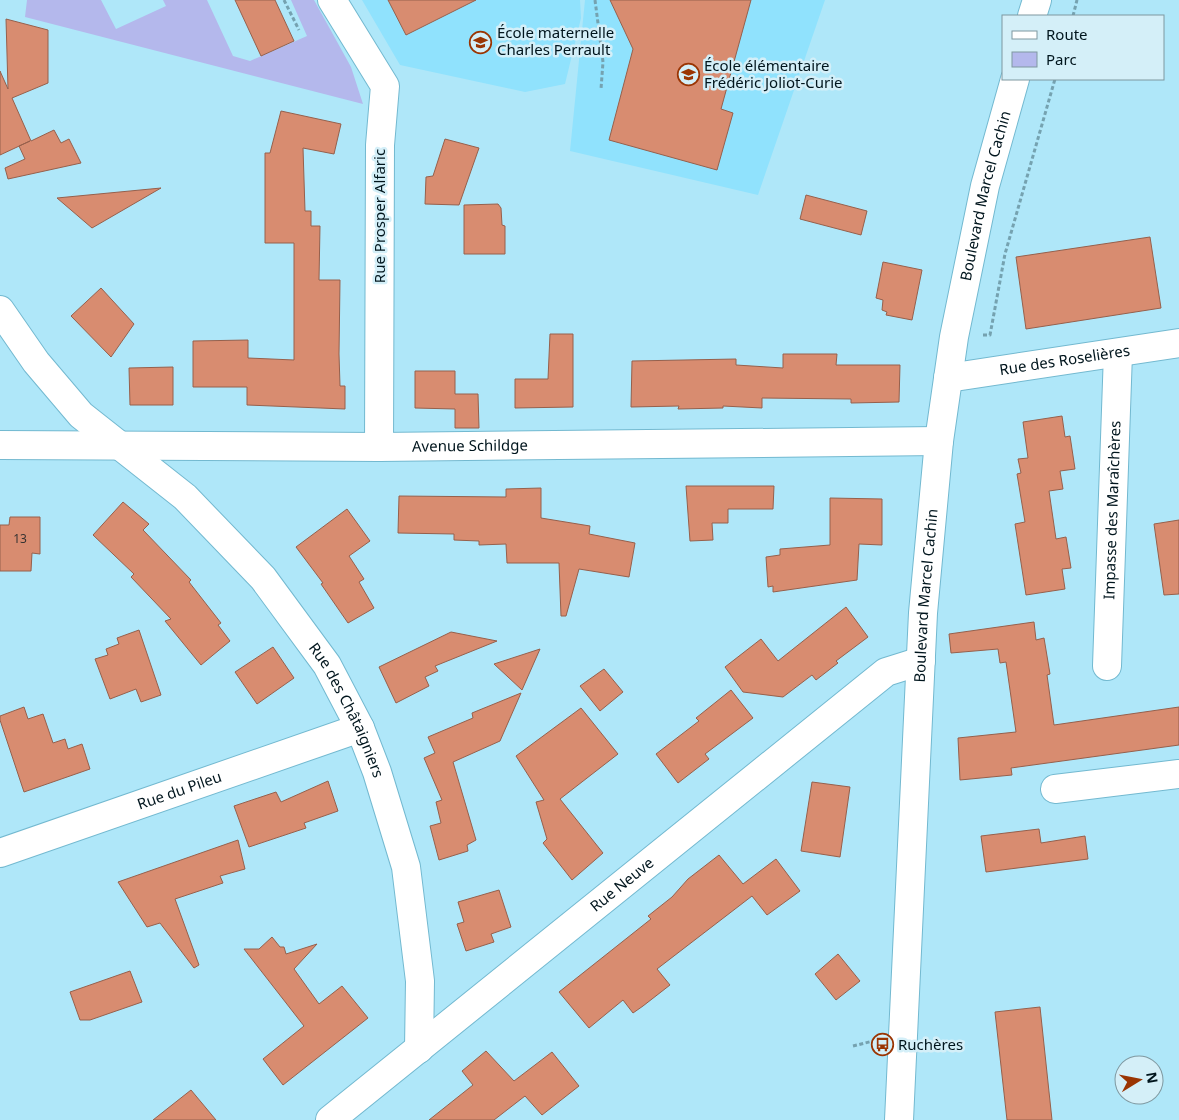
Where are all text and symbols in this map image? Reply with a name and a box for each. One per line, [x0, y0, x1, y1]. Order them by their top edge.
legend [1002, 15, 1164, 80]
place label: École maternelle Charles Perrault [497, 22, 614, 59]
text: Route [1046, 24, 1088, 44]
school or university icon: École maternelle Charles Perrault [469, 30, 493, 54]
text: Parc [1046, 49, 1077, 69]
place label: École élémentaire Frédéric Joliot-Curie [704, 55, 843, 92]
school or university icon: École élémentaire Frédéric Joliot-Curie [676, 63, 700, 87]
street label: Boulevard Marcel Cachin [955, 108, 1015, 282]
street label: Rue Prosper Alfaric [369, 149, 389, 283]
street label: Rue des Roselières [998, 340, 1131, 379]
street label: Impasse des Maraîchères [1098, 420, 1125, 600]
street label: Avenue Schildge [412, 434, 528, 456]
street label: Boulevard Marcel Cachin [909, 508, 942, 683]
house number: 13 [13, 530, 27, 547]
street label: Rue des Châtaigniers [305, 638, 389, 780]
street label: Rue du Pileu [134, 766, 224, 814]
street label: Rue Neuve [585, 852, 657, 916]
bus stop icon: Ruchères [870, 1033, 894, 1057]
place label: Ruchères [898, 1034, 963, 1054]
north arrow [1114, 1055, 1164, 1105]
text: N [1142, 1070, 1163, 1085]

